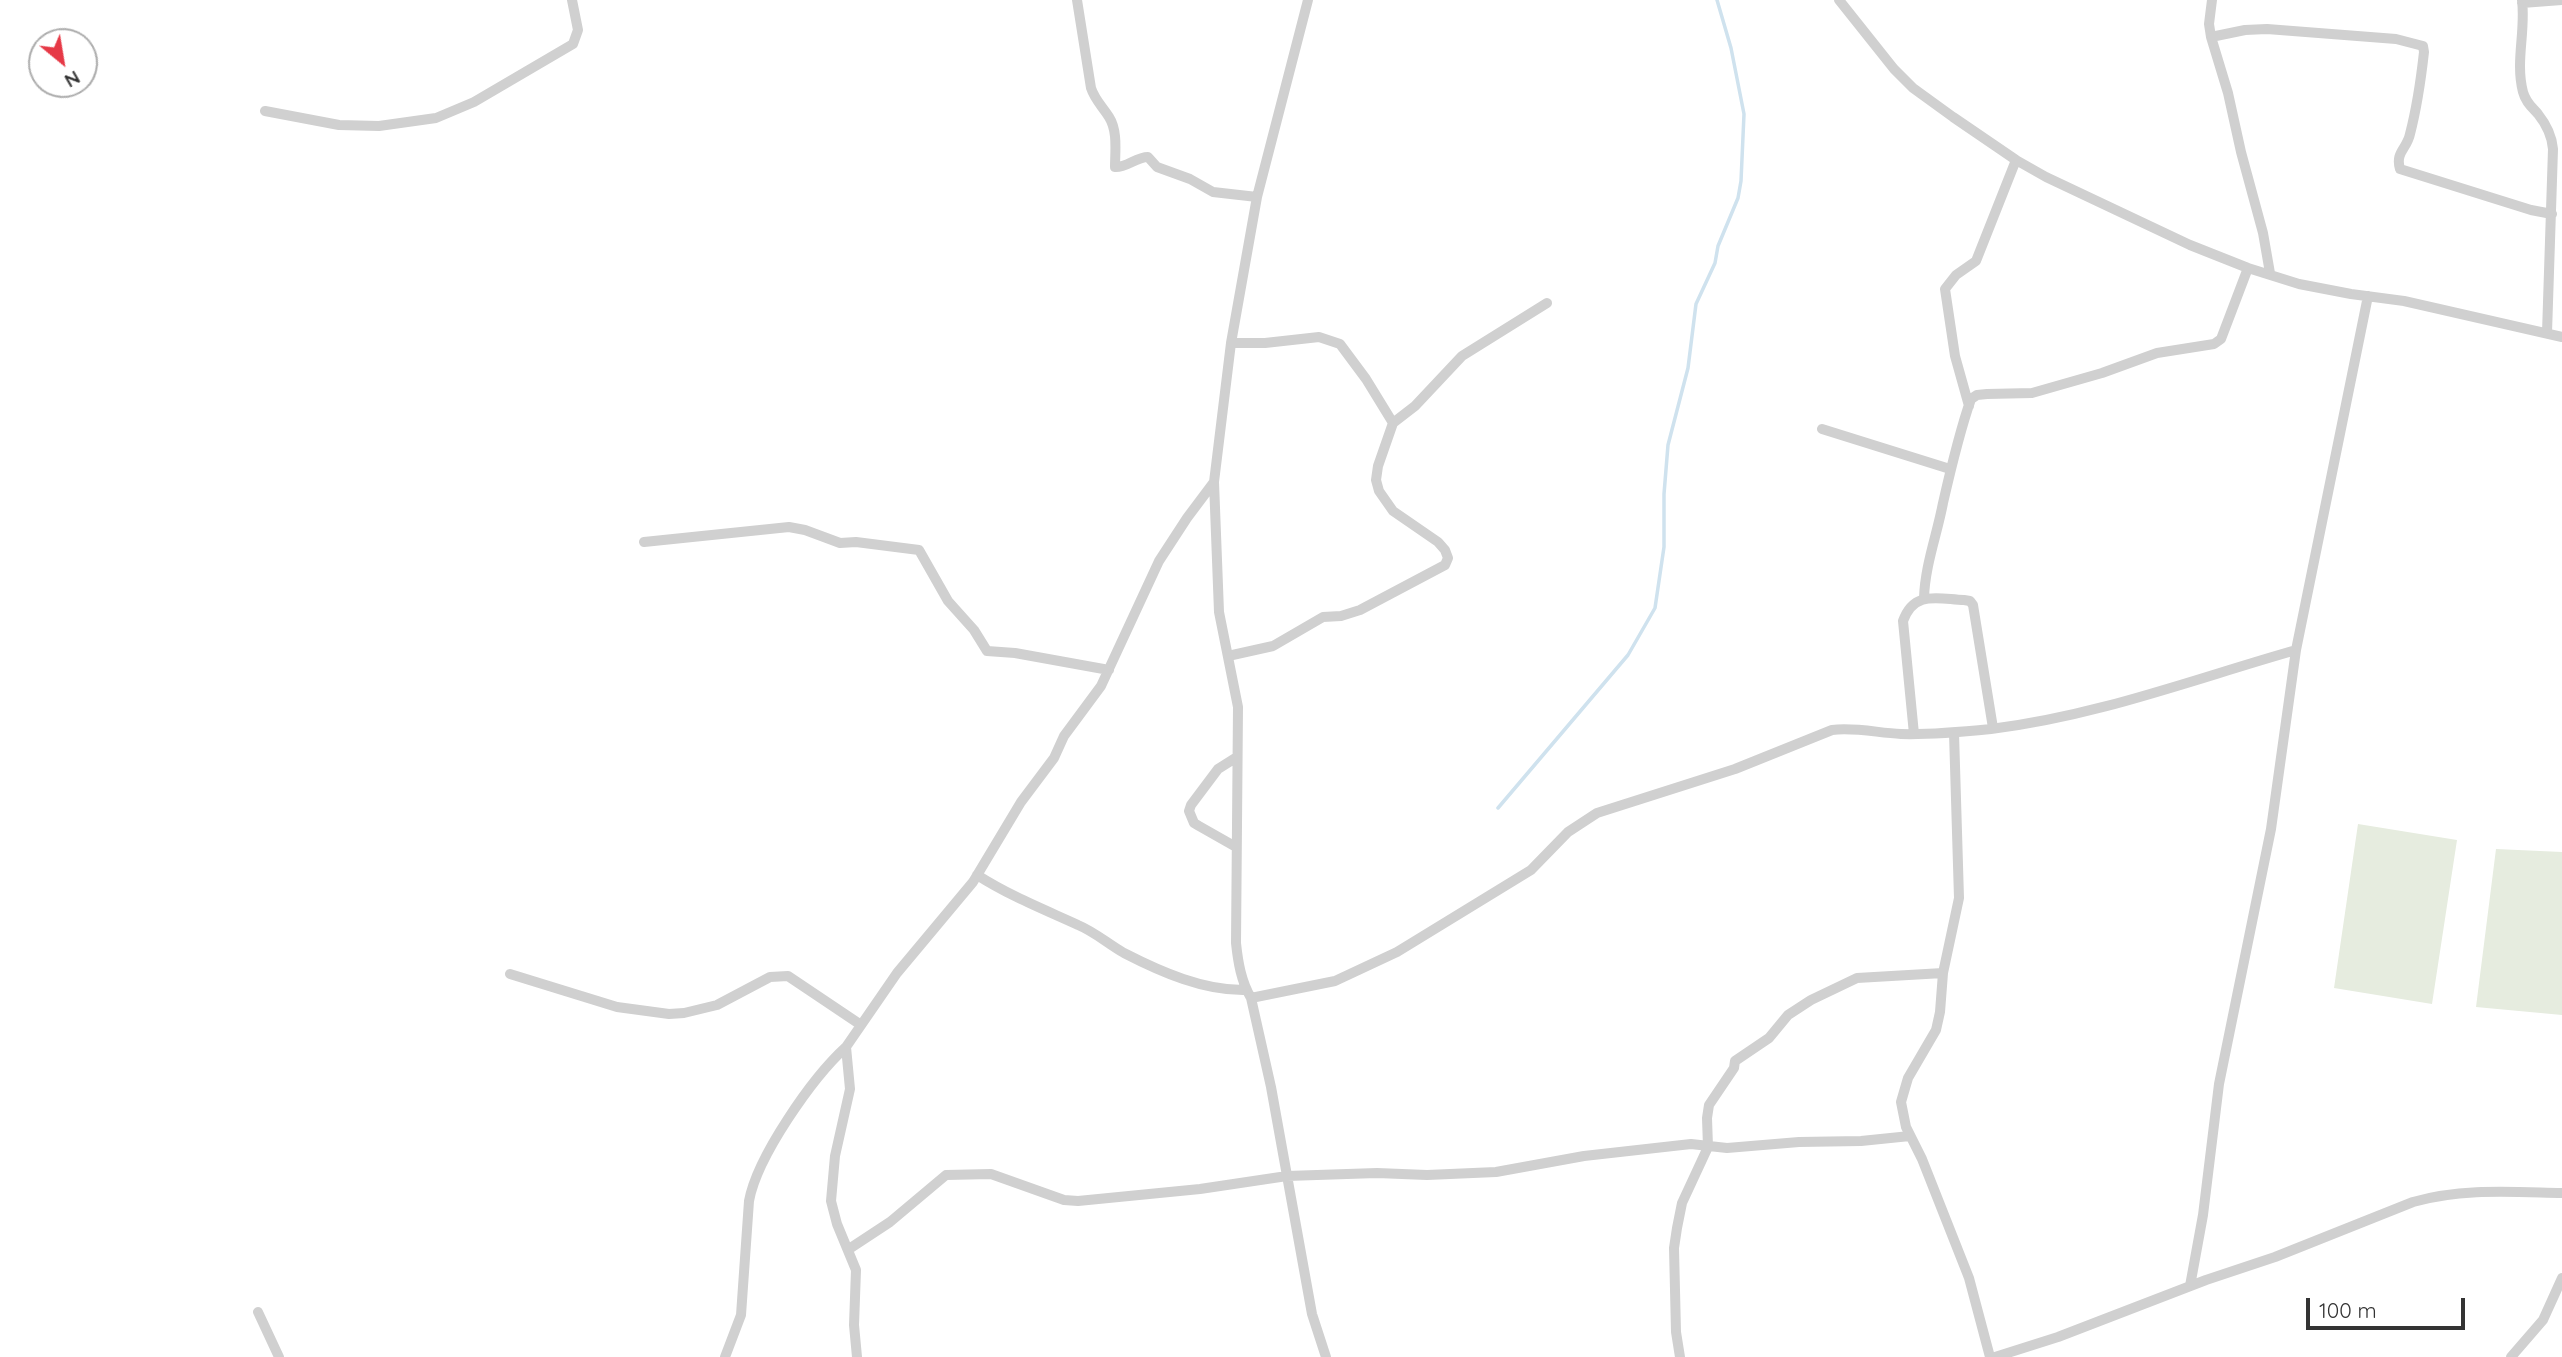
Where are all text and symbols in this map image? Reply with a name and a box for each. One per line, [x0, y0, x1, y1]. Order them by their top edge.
north arrow [28, 28, 98, 98]
text: N [60, 66, 85, 93]
scale bar [2310, 1284, 2469, 1328]
text: 100 m [2319, 1297, 2377, 1323]

